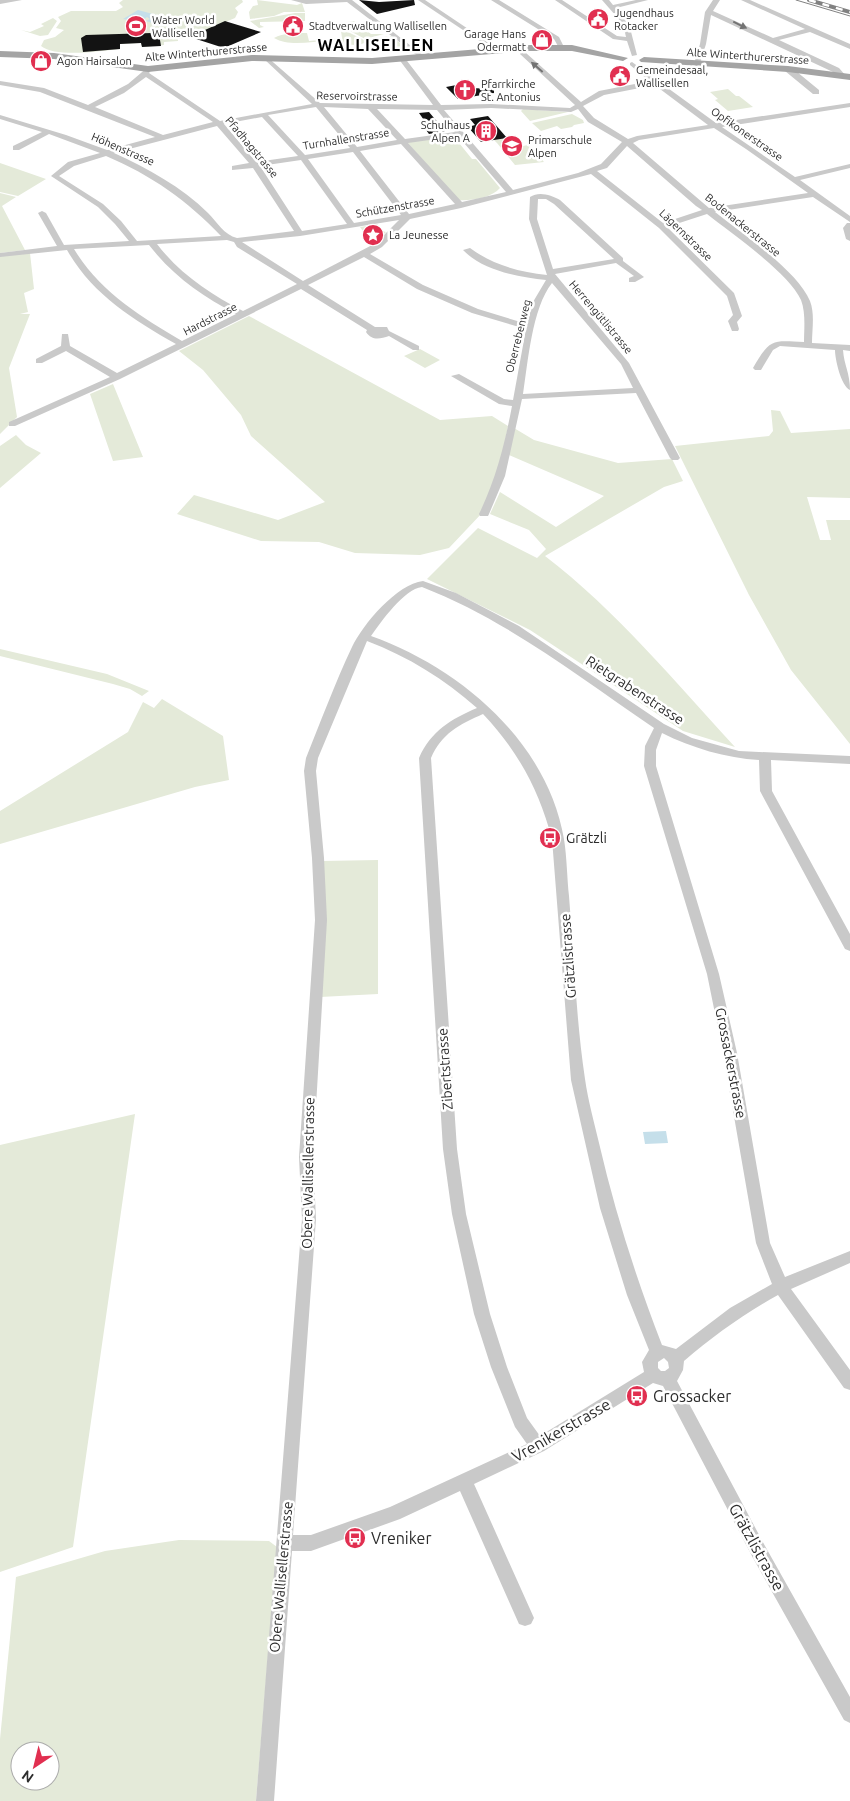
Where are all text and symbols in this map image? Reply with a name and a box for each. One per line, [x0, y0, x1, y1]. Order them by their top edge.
public building icon: Jugendhaus Rotacker [586, 7, 610, 31]
place label: Jugendhaus Rotacker [614, 7, 674, 32]
sports icon: Water World Wallisellen [124, 14, 148, 38]
place label: Water World Wallisellen [152, 14, 215, 39]
public building icon: Stadtverwaltung Wallisellen [281, 14, 305, 38]
place label: Stadtverwaltung Wallisellen [309, 20, 447, 32]
one-way arrow [733, 22, 747, 30]
place label: Garage Hans Odermatt [464, 28, 527, 53]
shop icon: Garage Hans Odermatt [530, 28, 554, 52]
district label: WALLISELLEN [318, 36, 434, 54]
street label: Alte Winterthurerstrasse [144, 41, 268, 63]
street label: Alte Winterthurerstrasse [686, 46, 810, 66]
shop icon: Agon Hairsalon [29, 49, 53, 73]
place label: Agon Hairsalon [57, 55, 132, 67]
one-way arrow [530, 61, 543, 72]
public building icon: Gemeindesaal, Wallisellen [608, 64, 632, 88]
place label: Gemeindesaal, Wallisellen [636, 64, 708, 89]
church icon: Pfarrkirche St. Antonius [453, 78, 477, 102]
place label: Pfarrkirche St. Antonius [481, 78, 541, 103]
street label: Reservoirstrasse [316, 89, 398, 103]
street label: Opfikonerstrasse [709, 105, 785, 163]
street label: Pfadhagstrasse [223, 114, 281, 180]
place label: Schulhaus Alpen A [421, 119, 471, 144]
building icon: Schulhaus Alpen A [474, 119, 498, 143]
street label: Turnhallenstrasse [302, 126, 390, 152]
street label: Höhenstrasse [90, 130, 156, 168]
school or university icon: Primarschule Alpen [500, 134, 524, 158]
place label: Primarschule Alpen [528, 134, 592, 159]
street label: Bodenackerstrasse [703, 191, 783, 259]
street label: Schützenstrasse [355, 194, 435, 220]
street label: Lägernstrasse [657, 207, 715, 263]
place icon: La Jeunesse [361, 223, 385, 247]
place label: La Jeunesse [389, 229, 449, 241]
street label: Herrengütlistrasse [567, 278, 635, 356]
street label: Oberrebenweg [503, 298, 533, 374]
street label: Hardstrasse [181, 300, 239, 338]
street label: Rietgrabenstrasse [583, 652, 687, 728]
bus stop icon: Grätzli [538, 826, 562, 850]
place label: Grätzli [566, 830, 607, 846]
street label: Grätzlistrasse [557, 913, 579, 999]
street label: Grossackerstrasse [712, 1006, 750, 1120]
street label: Zibertstrasse [434, 1027, 456, 1111]
street label: Obere Wallisellerstrasse [299, 1097, 317, 1249]
bus stop icon: Grossacker [625, 1384, 649, 1408]
place label: Grossacker [653, 1387, 731, 1405]
street label: Vrenikerstrasse [509, 1395, 613, 1465]
street label: Grätzlistrasse [726, 1500, 788, 1594]
street label: Obere Wallisellerstrasse [266, 1501, 296, 1653]
bus stop icon: Vreniker [343, 1526, 367, 1550]
place label: Vreniker [371, 1529, 431, 1547]
north arrow [10, 1741, 60, 1791]
text: N [19, 1767, 36, 1786]

